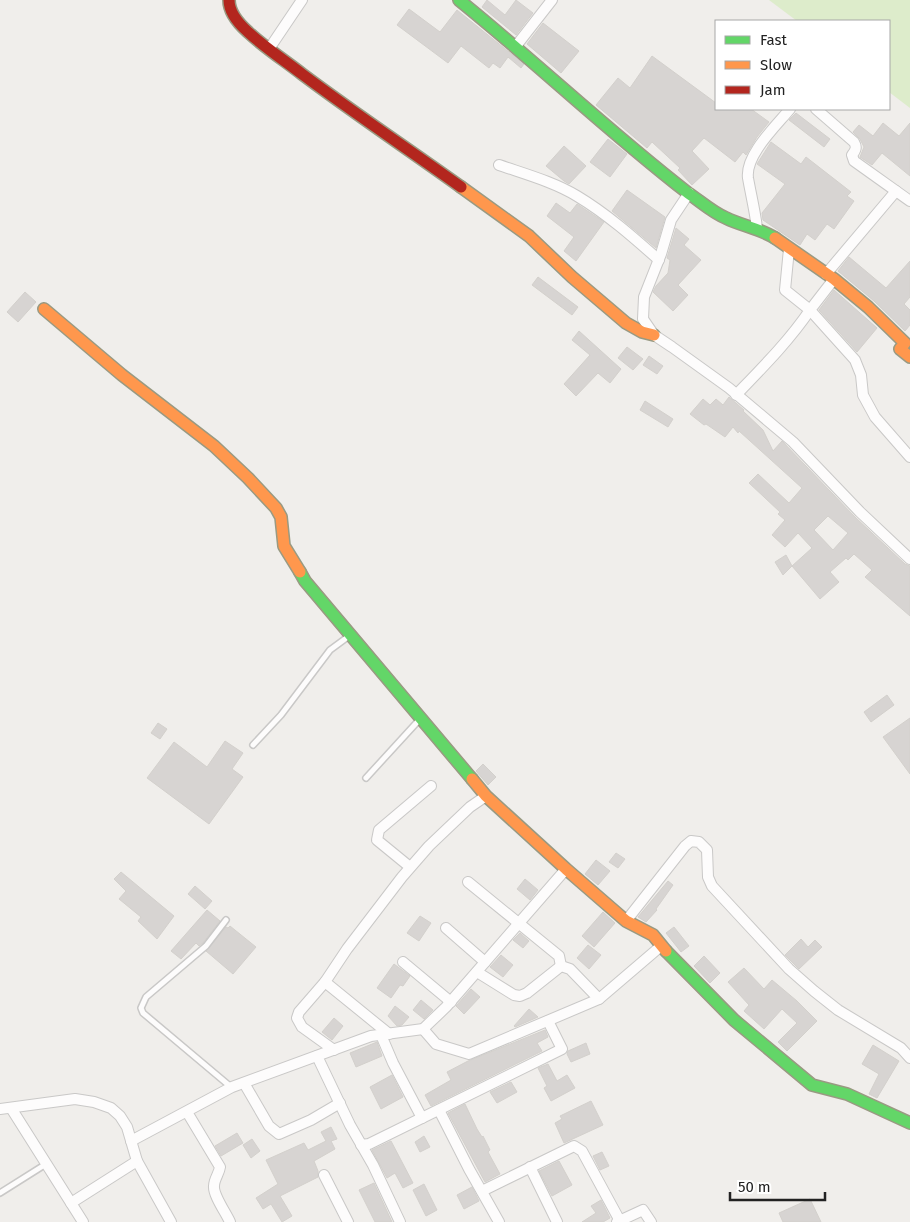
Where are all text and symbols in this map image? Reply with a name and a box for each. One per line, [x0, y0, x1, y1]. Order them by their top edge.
legend [715, 20, 890, 110]
text: Fast [760, 31, 787, 49]
text: Slow [760, 56, 792, 74]
text: Jam [760, 81, 786, 99]
scale bar [730, 1170, 825, 1202]
text: 50 m [738, 1178, 771, 1196]

